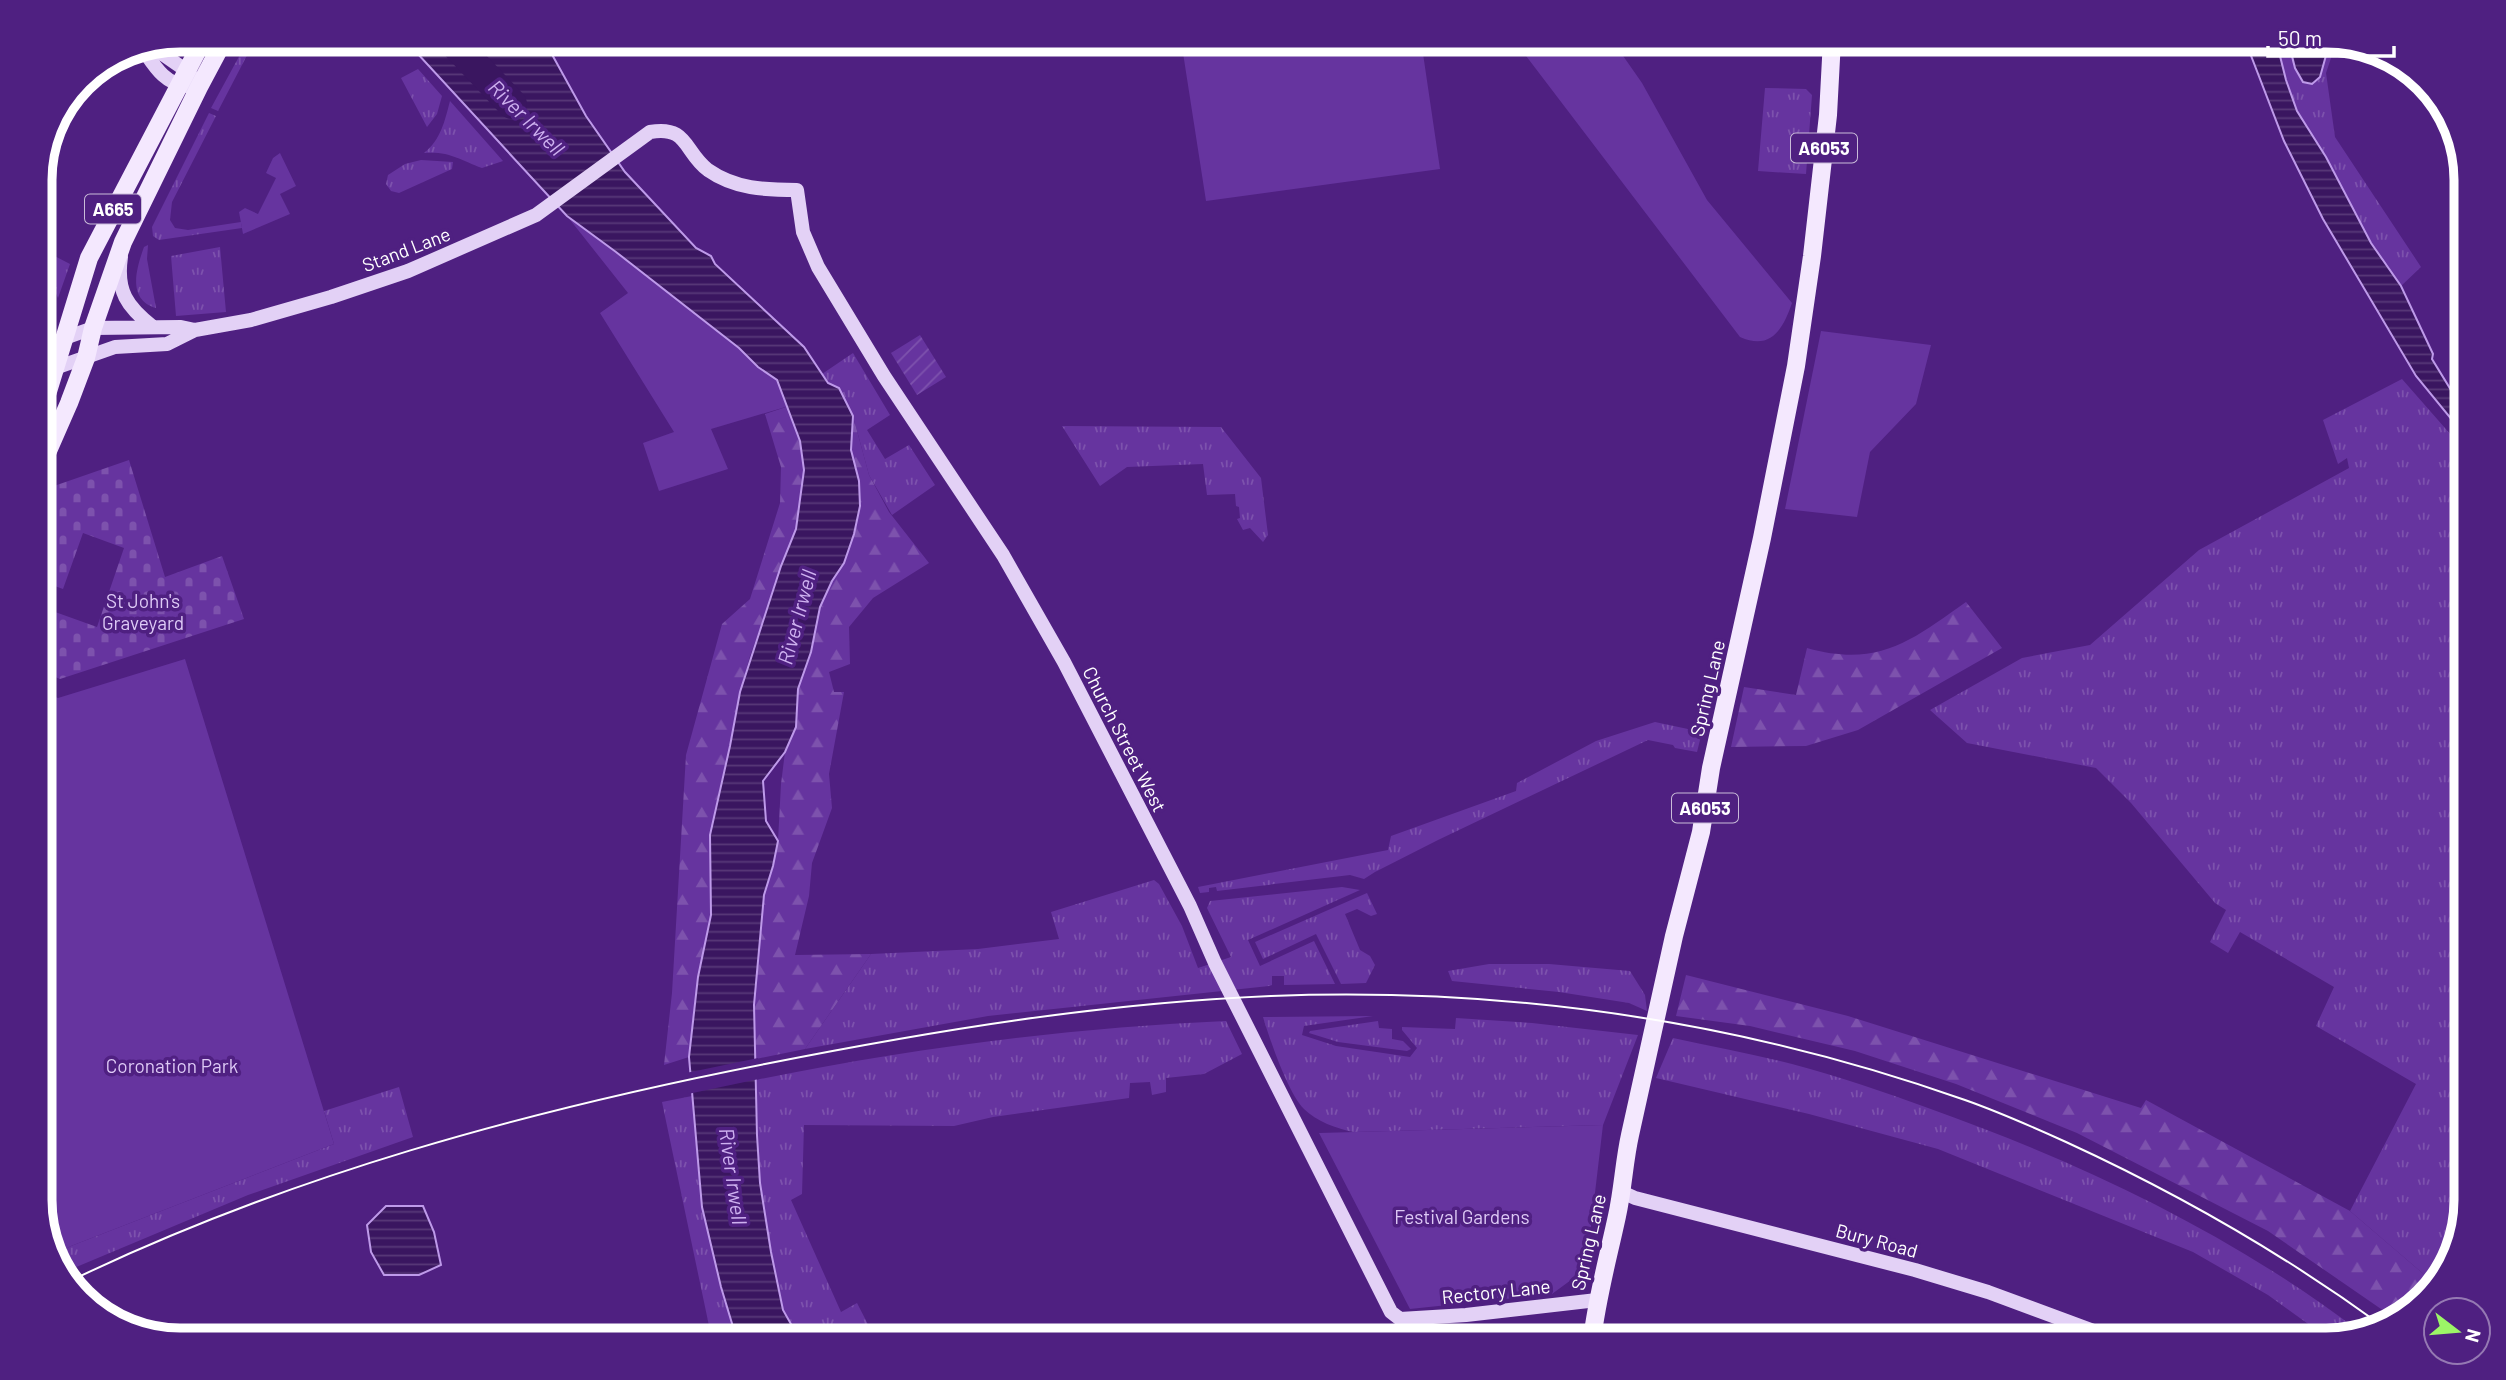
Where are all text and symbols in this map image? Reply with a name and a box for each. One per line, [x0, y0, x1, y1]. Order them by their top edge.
scale bar [2268, 14, 2394, 58]
text: 50 m [2278, 25, 2322, 50]
water label: River Irwell [484, 74, 570, 160]
road number: A6053 [1791, 134, 1857, 162]
road number: A665 [85, 194, 141, 224]
street label: Stand Lane [359, 222, 453, 276]
water label: River Irwell [771, 567, 821, 667]
park label: St John's Graveyard [102, 589, 184, 634]
street label: Spring Lane [1685, 638, 1729, 738]
street label: Church Street West [1078, 662, 1172, 816]
road number: A6053 [1672, 794, 1738, 822]
park label: Coronation Park [106, 1054, 238, 1077]
water label: River Irwell [715, 1126, 753, 1226]
street label: Spring Lane [1566, 1192, 1610, 1292]
park label: Festival Gardens [1394, 1205, 1530, 1228]
street label: Bury Road [1834, 1218, 1920, 1262]
street label: Rectory Lane [1440, 1274, 1552, 1308]
north arrow [2422, 1296, 2492, 1366]
text: N [2461, 1327, 2487, 1345]

